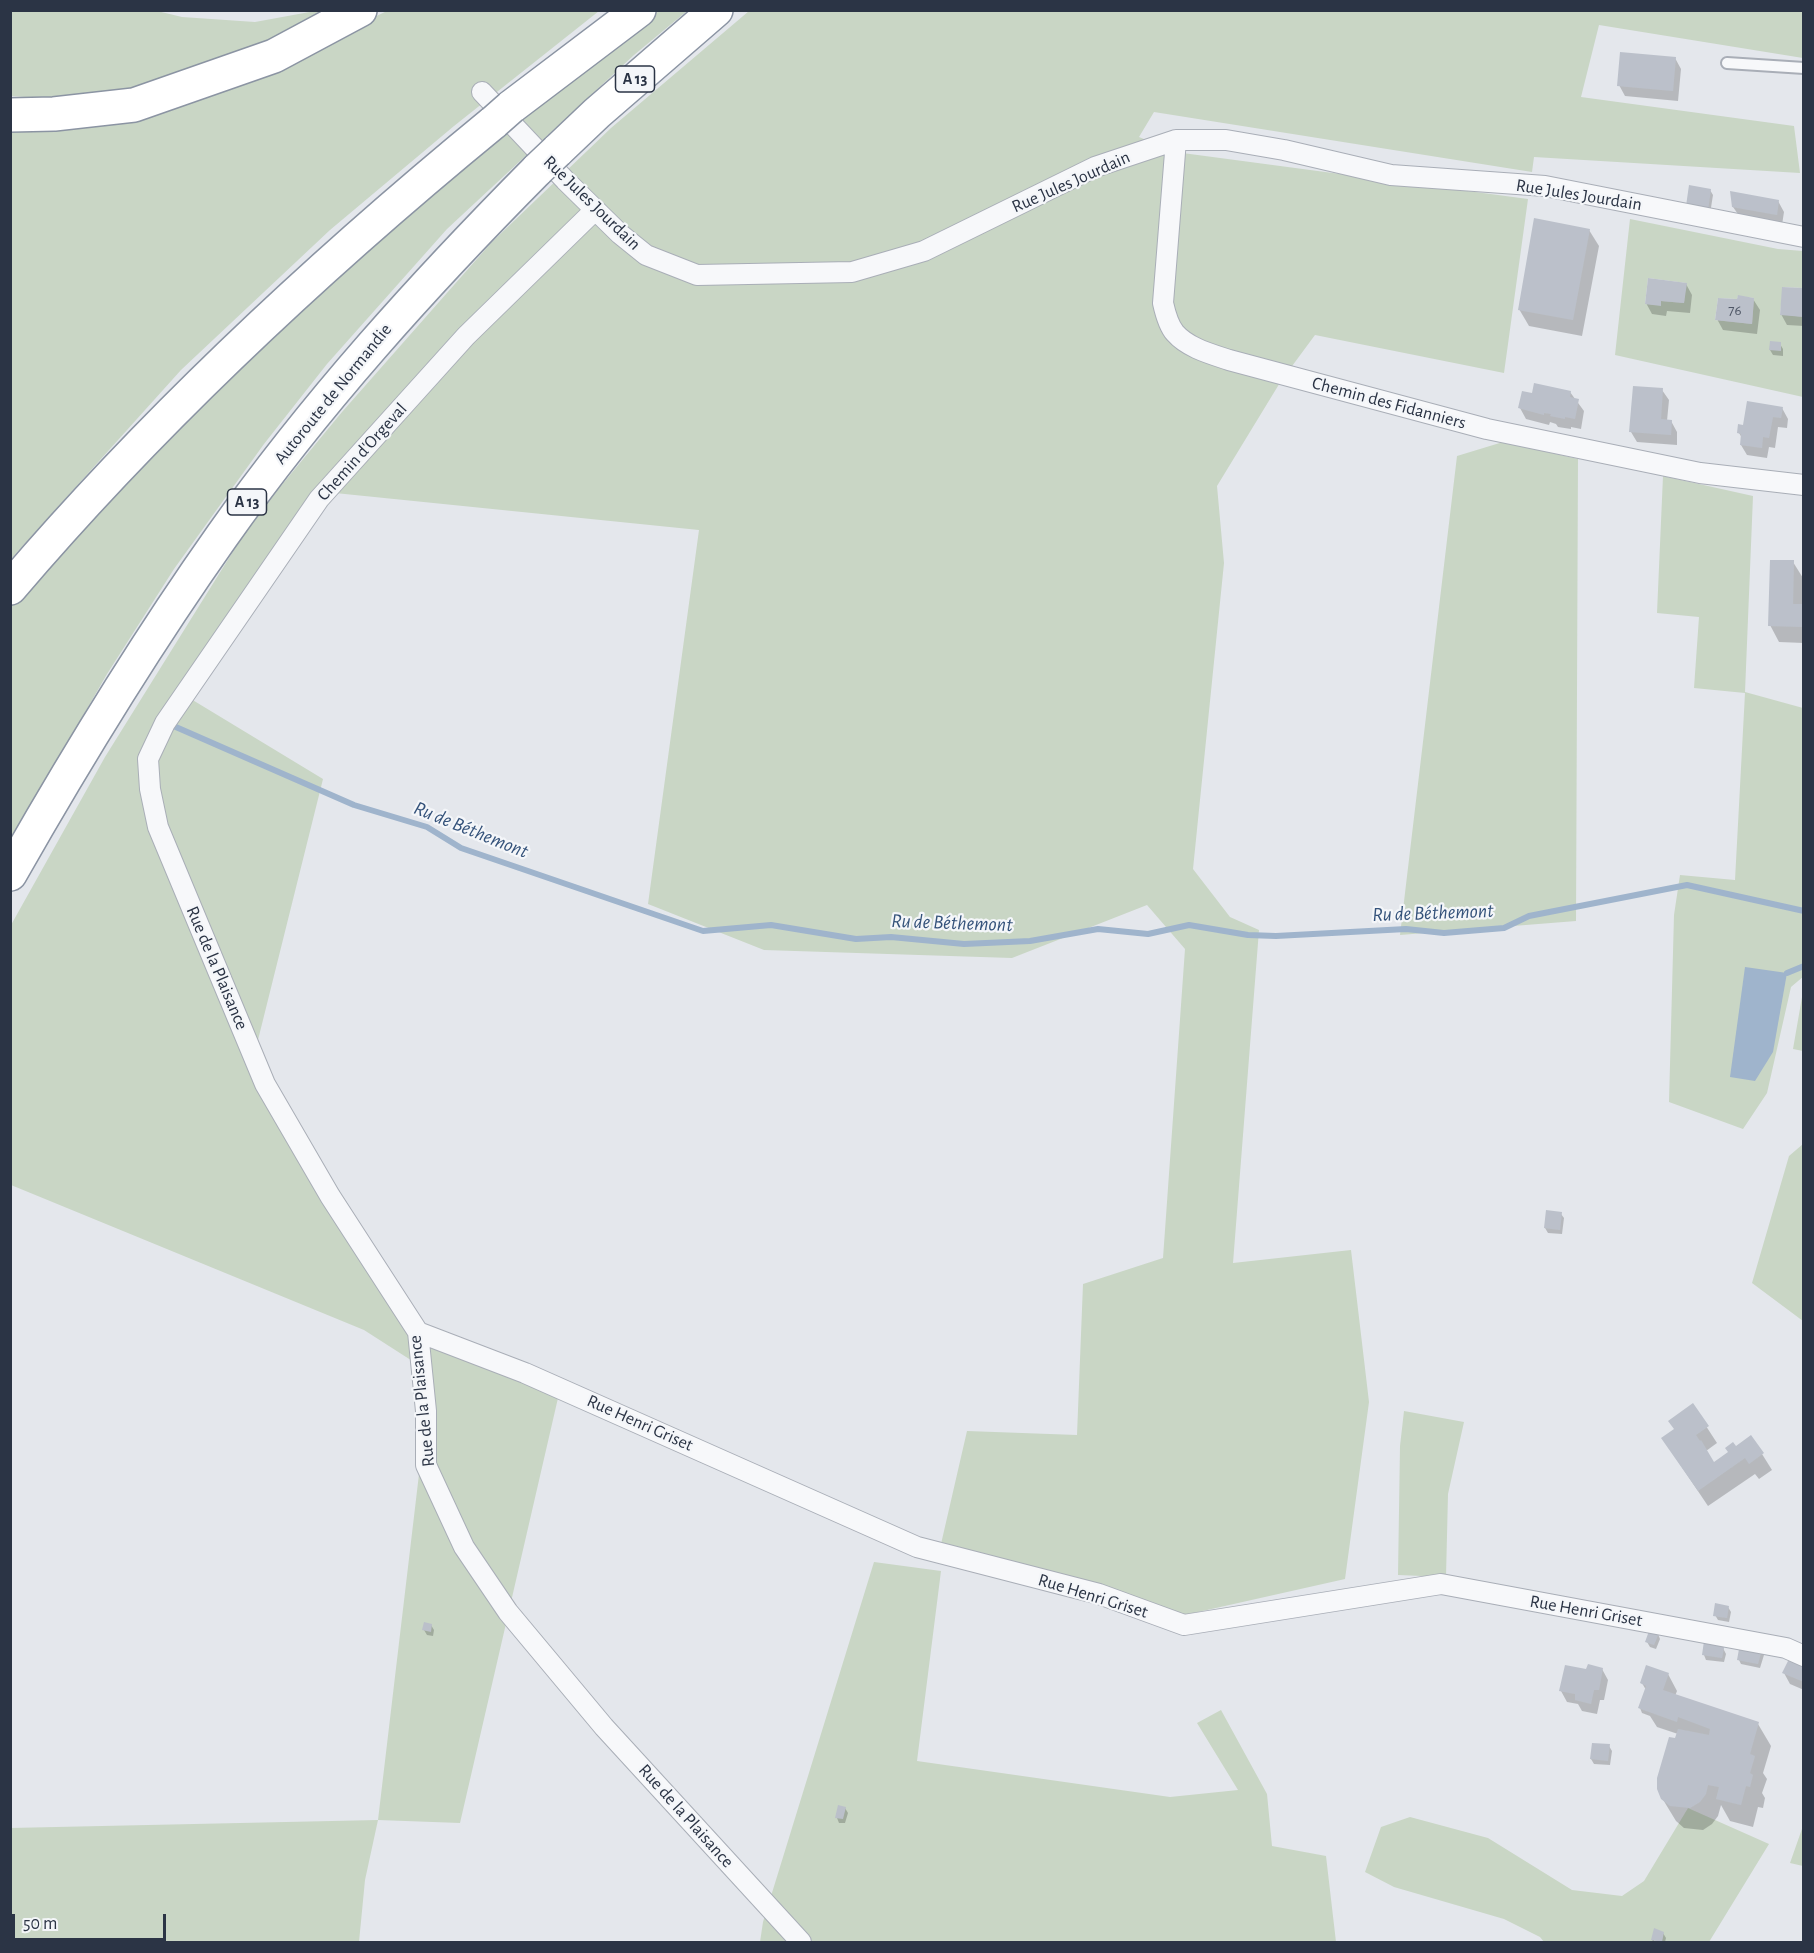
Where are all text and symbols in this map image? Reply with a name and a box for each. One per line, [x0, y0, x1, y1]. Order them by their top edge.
road number: A 13 [616, 66, 654, 92]
street label: Rue Jules Jourdain [1009, 146, 1133, 218]
street label: Rue Jules Jourdain [539, 151, 645, 255]
street label: Rue Jules Jourdain [1515, 174, 1643, 216]
house number: 76 [1728, 301, 1742, 319]
street label: Autoroute de Normandie [270, 319, 396, 469]
street label: Chemin des Fidanniers [1310, 372, 1468, 434]
street label: Chemin d'Orgeval [312, 399, 412, 505]
road number: A 13 [228, 489, 266, 515]
water label: Ru de Béthemont [410, 796, 532, 864]
water label: Ru de Béthemont [1372, 899, 1494, 927]
street label: Rue de la Plaisance [181, 903, 253, 1033]
water label: Ru de Béthemont [891, 909, 1013, 937]
street label: Rue de la Plaisance [404, 1334, 440, 1468]
street label: Rue Henri Griset [584, 1390, 696, 1456]
street label: Rue Henri Griset [1035, 1569, 1151, 1623]
street label: Rue Henri Griset [1528, 1590, 1644, 1632]
street label: Rue de la Plaisance [634, 1760, 738, 1872]
scale bar [15, 1902, 170, 1940]
text: 50 m [23, 1915, 57, 1933]

